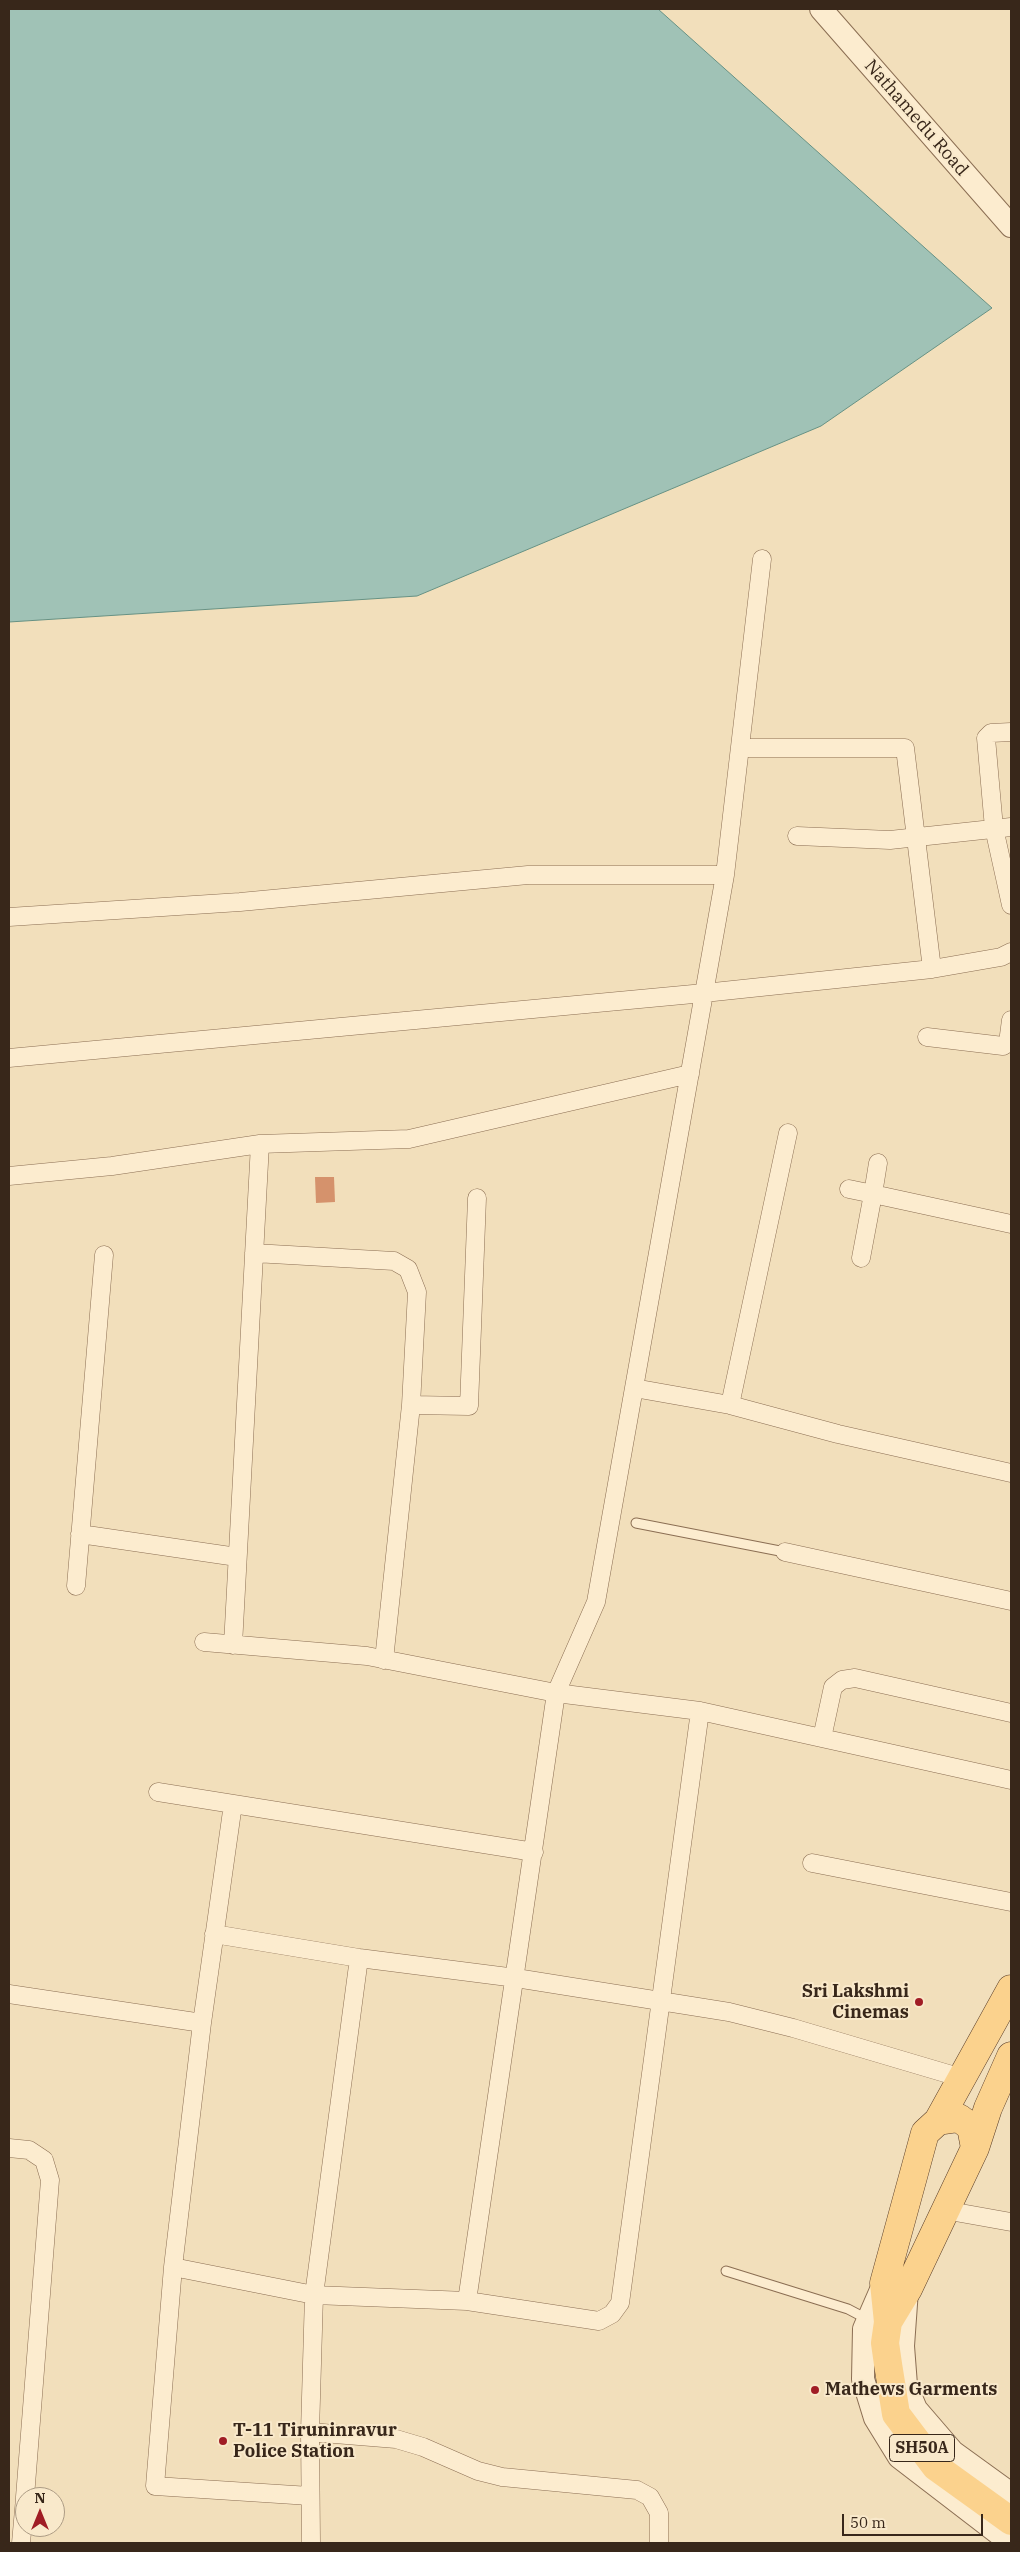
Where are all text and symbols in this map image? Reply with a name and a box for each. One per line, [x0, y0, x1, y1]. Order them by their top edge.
street label: Nathamedu Road [860, 55, 972, 181]
place label: Sri Lakshmi Cinemas [802, 1981, 909, 2024]
marker: Sri Lakshmi Cinemas [913, 1996, 925, 2008]
place label: Mathews Garments [825, 2379, 997, 2401]
marker: Mathews Garments [809, 2384, 821, 2396]
place label: T-11 Tiruninravur Police Station [233, 2420, 397, 2462]
road number: SH50A [890, 2434, 954, 2462]
marker: T-11 Tiruninravur Police Station [217, 2435, 229, 2447]
north arrow [15, 2487, 65, 2537]
text: N [34, 2489, 46, 2507]
scale bar [845, 2504, 986, 2536]
text: 50 m [850, 2513, 886, 2532]

